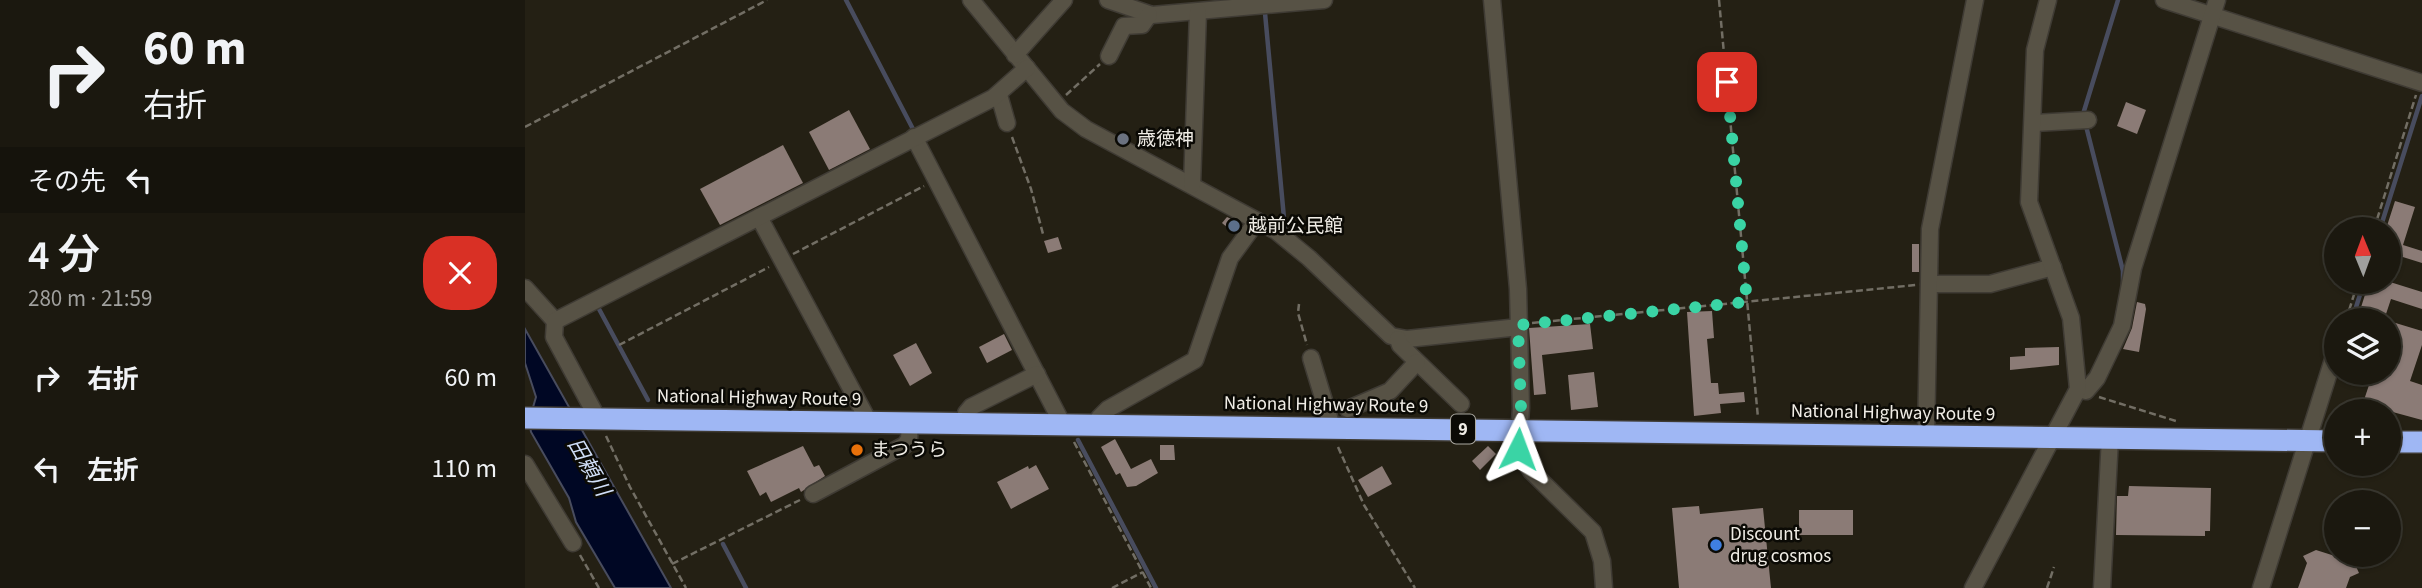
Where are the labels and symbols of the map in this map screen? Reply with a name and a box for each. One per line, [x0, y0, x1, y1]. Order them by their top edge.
pin [1697, 52, 1757, 112]
place label: 歳徳神 [1137, 126, 1194, 153]
marker: 歳徳神 [1115, 131, 1131, 147]
place label: 越前公民館 [1248, 213, 1343, 240]
north arrow [2324, 217, 2401, 294]
marker: 越前公民館 [1226, 218, 1242, 234]
street label: National Highway Route 9 [657, 383, 861, 413]
street label: National Highway Route 9 [1224, 390, 1428, 420]
street label: National Highway Route 9 [1791, 398, 1995, 428]
position arrow [1481, 412, 1555, 486]
road number: 9 [1451, 414, 1475, 444]
water label: 田頼川 [560, 432, 619, 504]
place label: まつうら [871, 437, 947, 464]
marker: まつうら [849, 442, 865, 458]
place label: Discount drug cosmos [1730, 521, 1831, 570]
marker: Discount drug cosmos [1708, 537, 1724, 553]

